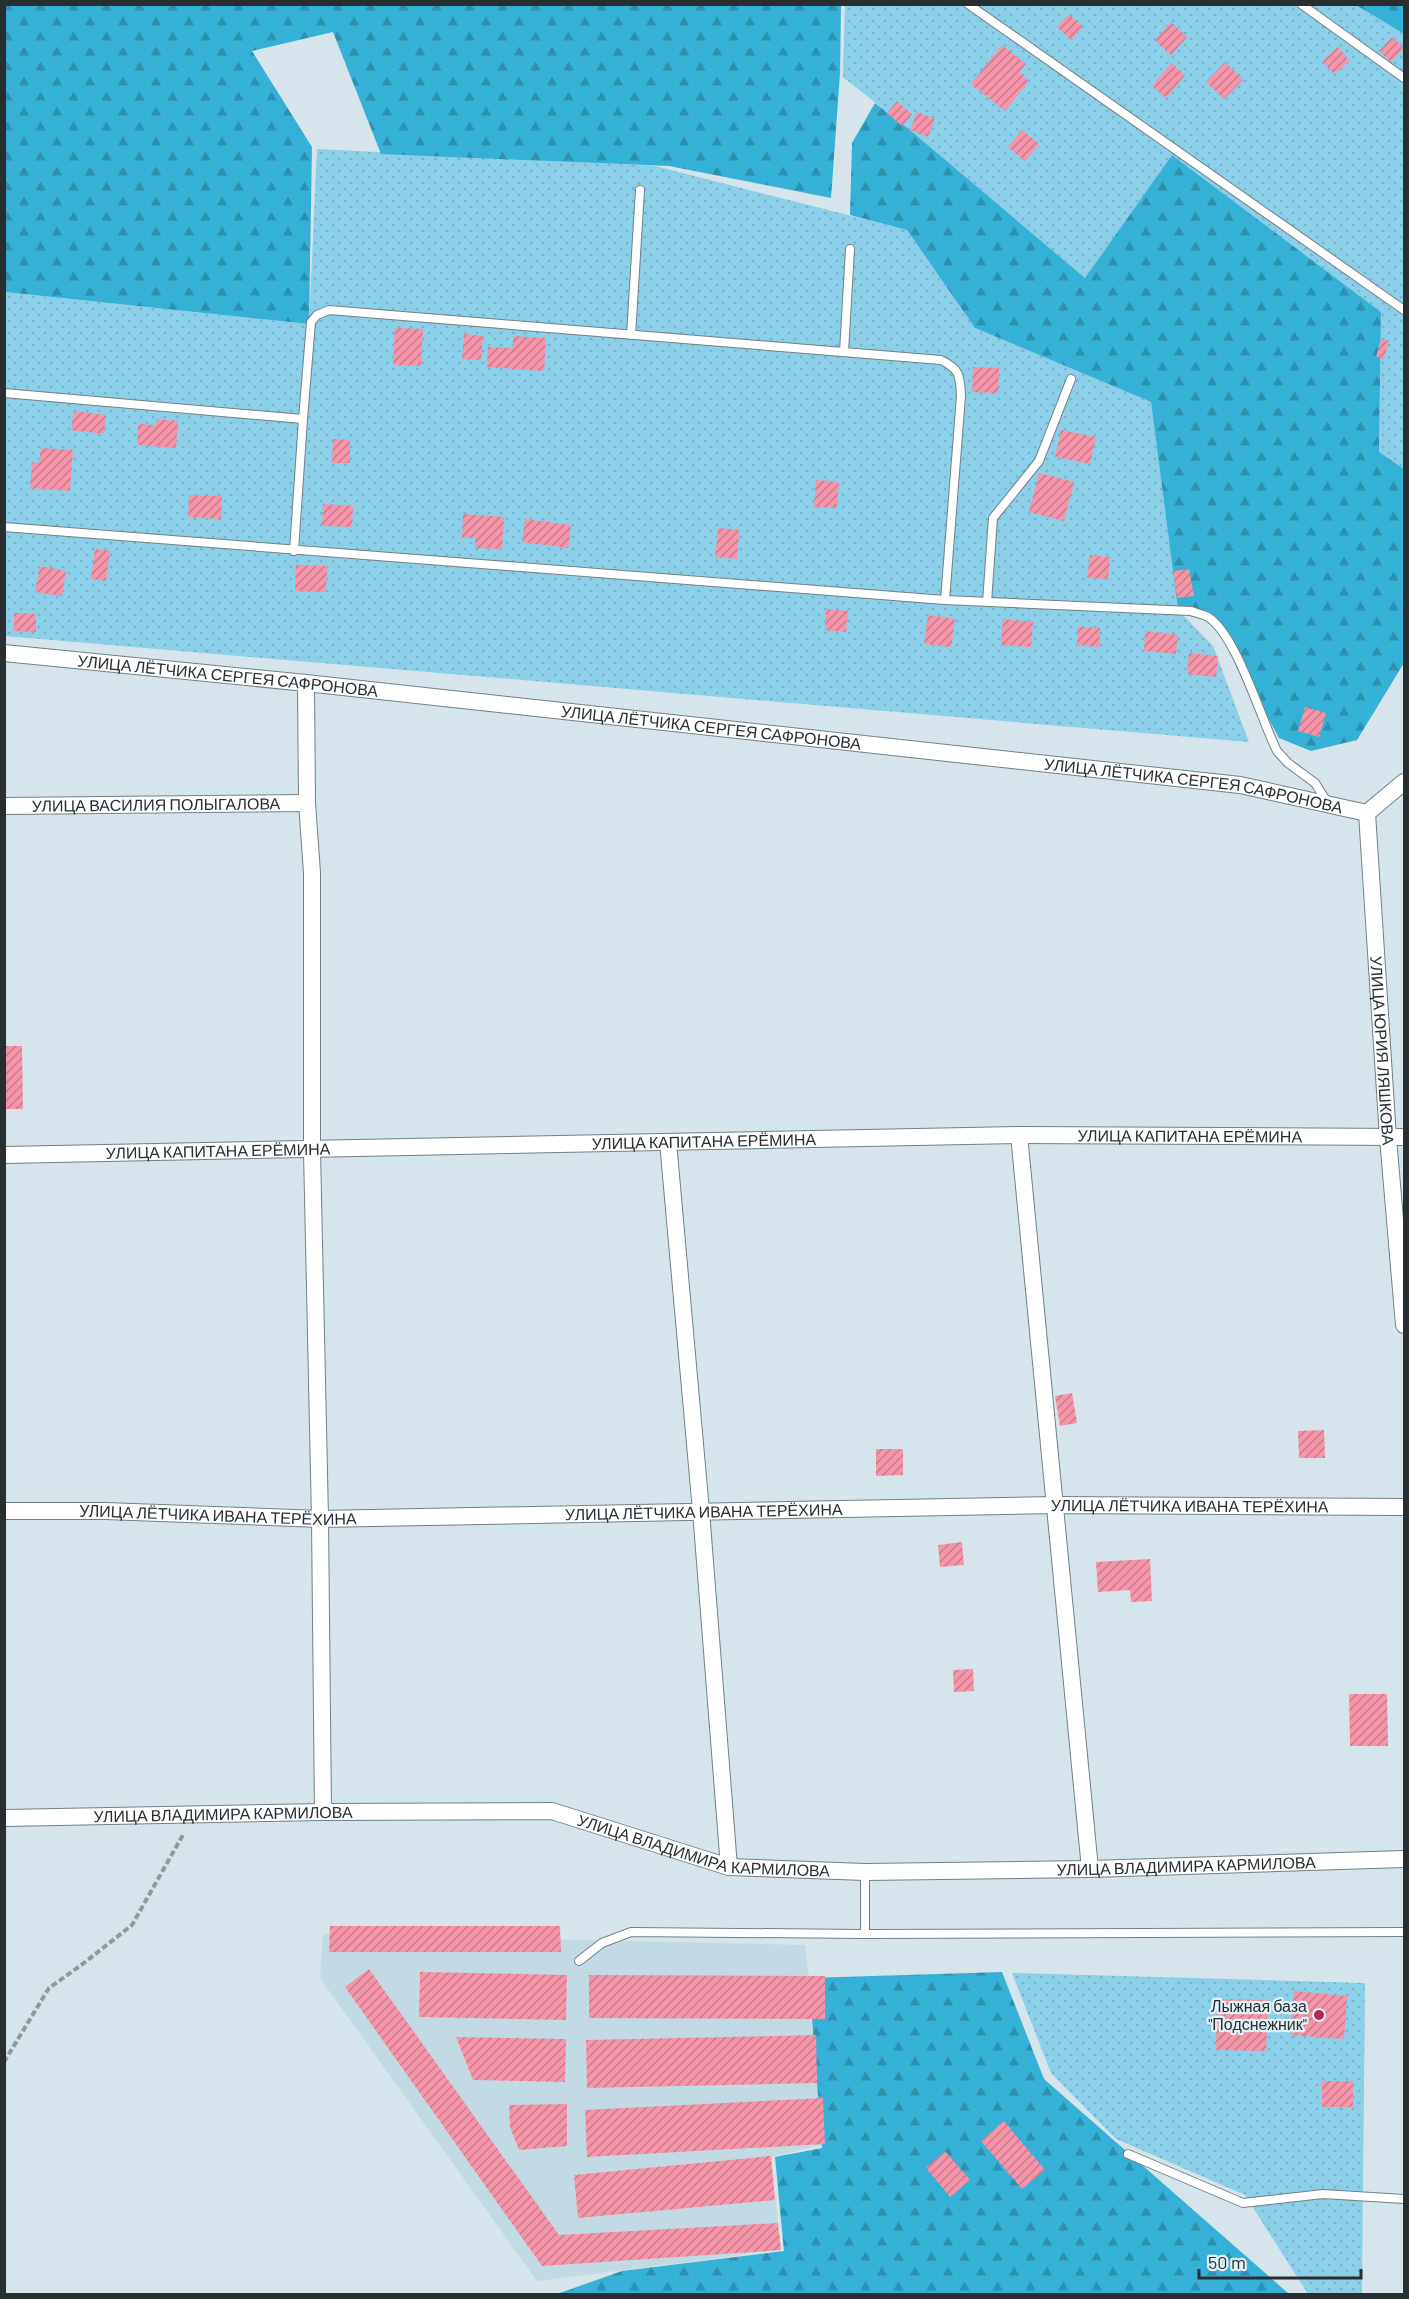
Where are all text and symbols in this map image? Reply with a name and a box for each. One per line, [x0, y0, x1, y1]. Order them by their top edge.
street label: УЛИЦА ЛЁТЧИКА СЕРГЕЯ САФРОНОВА [77, 650, 379, 700]
street label: УЛИЦА ЛЁТЧИКА СЕРГЕЯ САФРОНОВА [560, 701, 863, 753]
street label: УЛИЦА ЛЁТЧИКА СЕРГЕЯ САФРОНОВА [1043, 754, 1345, 816]
street label: УЛИЦА ВАСИЛИЯ ПОЛЫГАЛОВА [32, 793, 281, 815]
street label: УЛИЦА ЮРИЯ ЛЯШКОВА [1367, 955, 1399, 1146]
street label: УЛИЦА КАПИТАНА ЕРЁМИНА [1077, 1125, 1302, 1145]
street label: УЛИЦА КАПИТАНА ЕРЁМИНА [591, 1129, 817, 1152]
street label: УЛИЦА КАПИТАНА ЕРЁМИНА [105, 1139, 331, 1162]
street label: УЛИЦА ЛЁТЧИКА ИВАНА ТЕРЁХИНА [1051, 1495, 1329, 1516]
street label: УЛИЦА ЛЁТЧИКА ИВАНА ТЕРЁХИНА [565, 1499, 843, 1523]
street label: УЛИЦА ЛЁТЧИКА ИВАНА ТЕРЁХИНА [79, 1501, 357, 1528]
street label: УЛИЦА ВЛАДИМИРА КАРМИЛОВА [93, 1802, 353, 1825]
street label: УЛИЦА ВЛАДИМИРА КАРМИЛОВА [575, 1810, 831, 1880]
street label: УЛИЦА ВЛАДИМИРА КАРМИЛОВА [1056, 1852, 1316, 1878]
place label: Лыжная база "Подснежник" [1208, 1996, 1307, 2033]
marker: Лыжная база "Подснежник" [1312, 2008, 1326, 2022]
scale bar [1199, 2242, 1361, 2280]
text: 50 m [1208, 2251, 1246, 2273]

